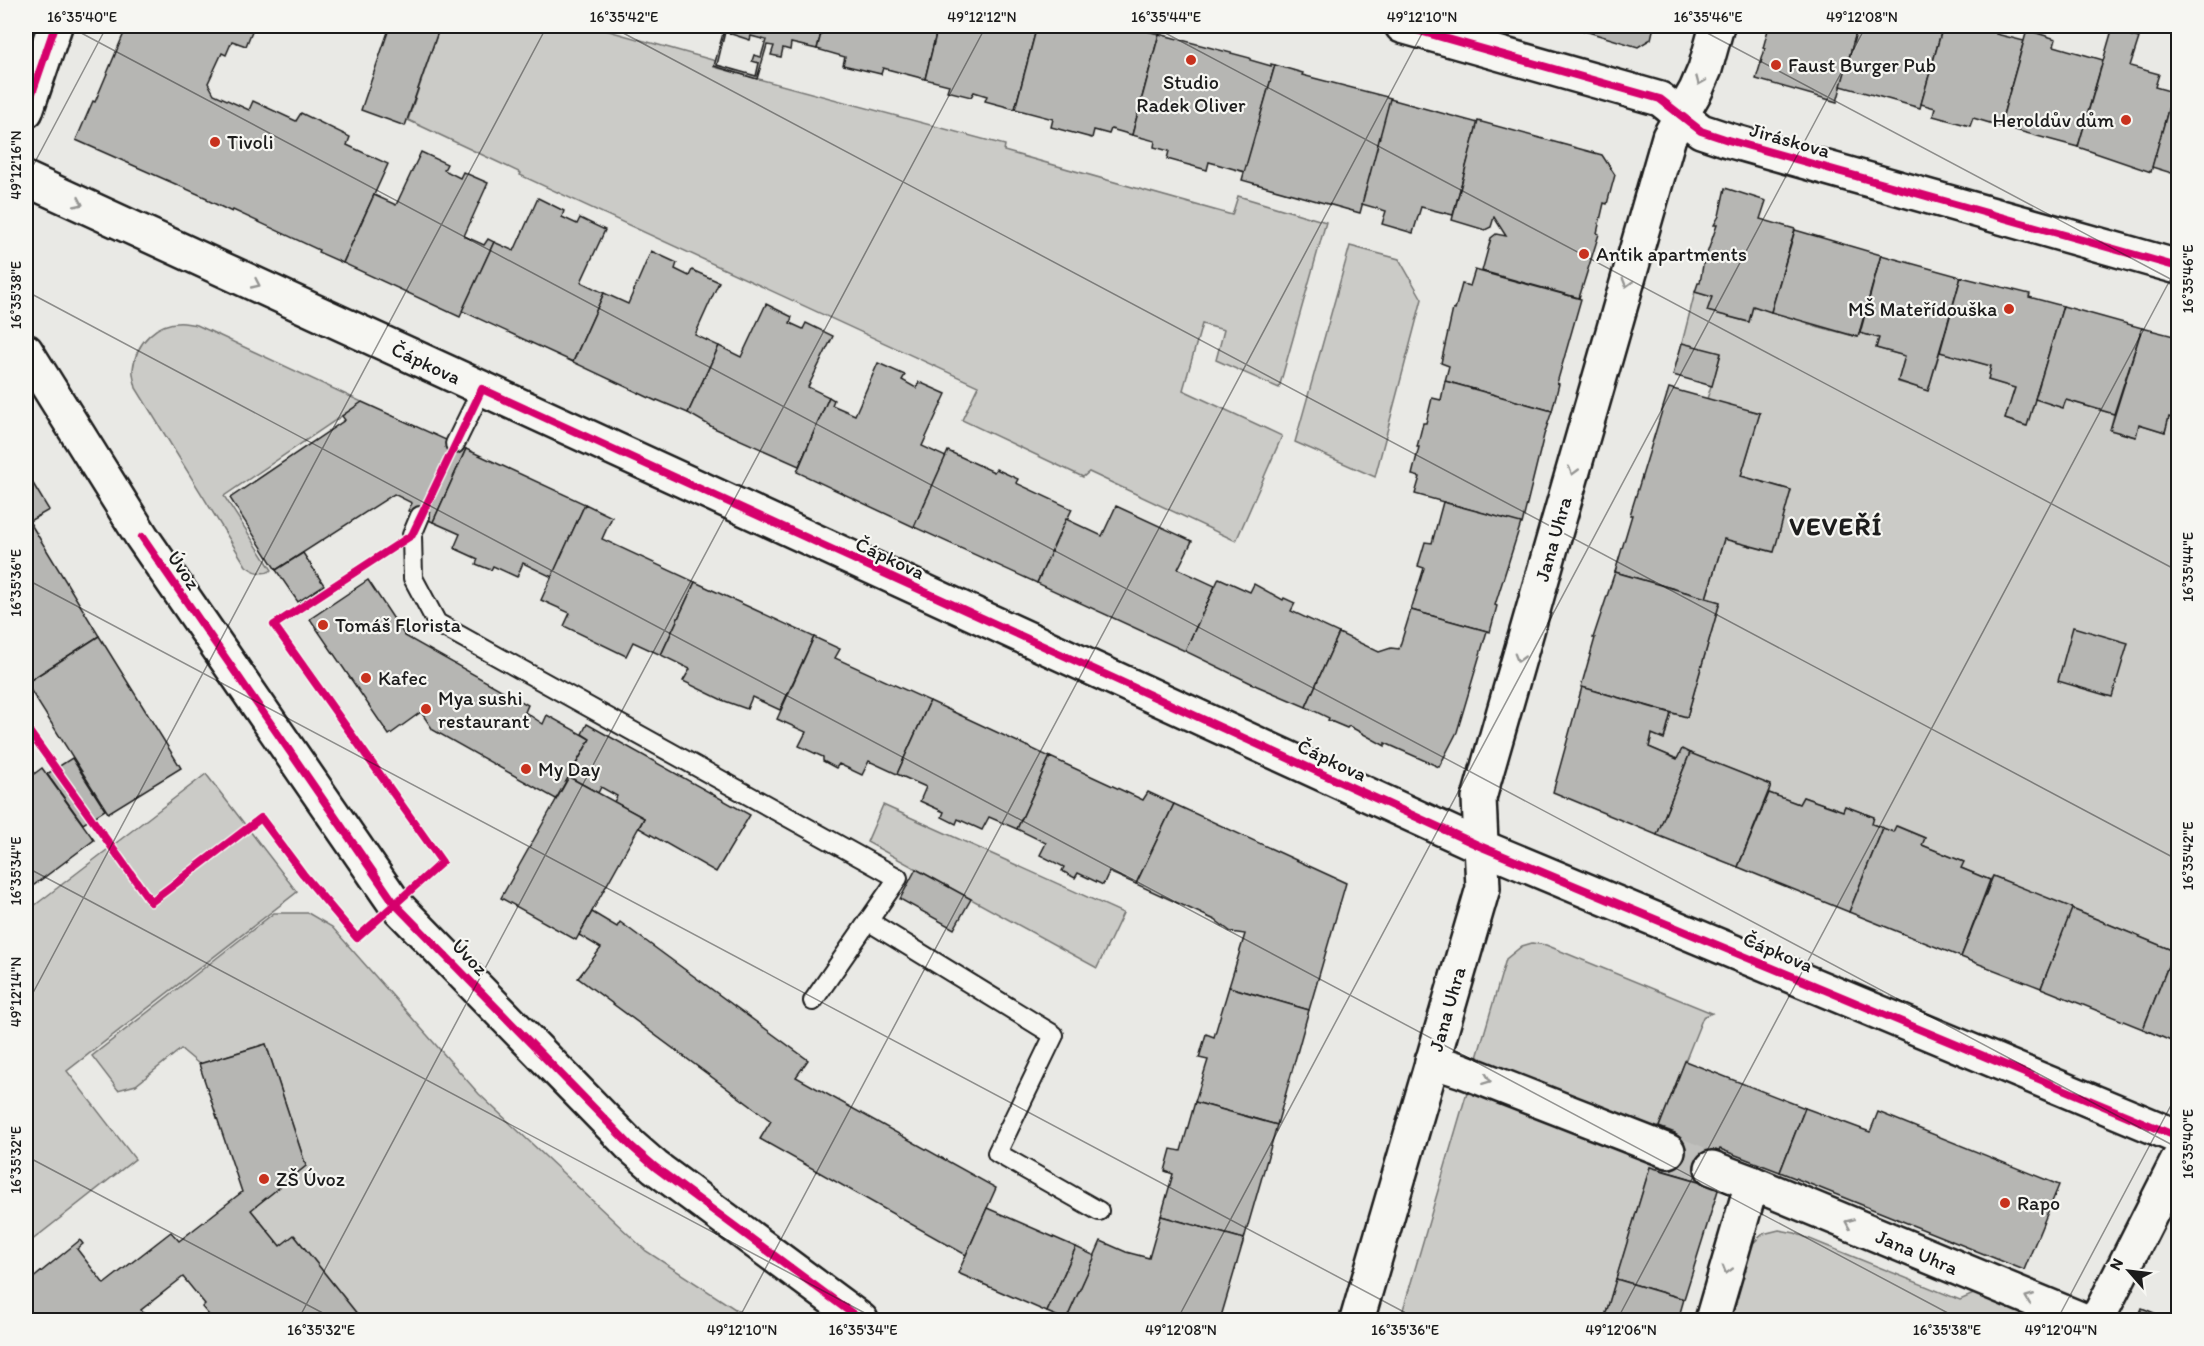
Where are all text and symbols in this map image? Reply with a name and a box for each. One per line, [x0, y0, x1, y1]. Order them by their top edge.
text: 16°35'40"E [47, 8, 117, 26]
text: 16°35'42"E [590, 8, 658, 26]
text: 49°12'12"N [947, 8, 1017, 26]
text: 16°35'44"E [1131, 8, 1201, 26]
text: 49°12'10"N [1387, 8, 1457, 26]
text: 16°35'46"E [1674, 8, 1742, 26]
text: 49°12'08"N [1826, 8, 1898, 26]
marker: Studio Radek Oliver [1184, 53, 1198, 67]
place label: Faust Burger Pub [1788, 53, 1936, 77]
marker: Faust Burger Pub [1769, 58, 1783, 72]
place label: Studio Radek Oliver [1136, 70, 1246, 117]
one-way arrow [1695, 75, 1707, 86]
place label: Heroldův dům [1993, 108, 2114, 132]
marker: Heroldův dům [2119, 113, 2133, 127]
street label: Jiráskova [1747, 117, 1833, 163]
text: 49°12'16"N [7, 130, 25, 200]
place label: Tivoli [227, 130, 274, 154]
marker: Tivoli [208, 135, 222, 149]
one-way arrow [72, 195, 83, 207]
place label: Antik apartments [1596, 242, 1747, 266]
text: 16°35'46"E [2179, 245, 2197, 313]
marker: Antik apartments [1577, 247, 1591, 261]
text: 16°35'38"E [7, 261, 25, 329]
one-way arrow [249, 277, 260, 289]
one-way arrow [1622, 277, 1634, 288]
place label: MŠ Mateřídouška [1848, 297, 1997, 321]
marker: MŠ Mateřídouška [2002, 302, 2016, 316]
street label: Čápkova [388, 337, 464, 389]
one-way arrow [1568, 465, 1580, 476]
street label: Jana Uhra [1529, 493, 1577, 584]
district label: VEVEŘÍ [1789, 510, 1883, 542]
street label: Čápkova [852, 532, 928, 584]
text: 16°35'44"E [2179, 532, 2197, 602]
street label: Úvoz [162, 546, 206, 594]
text: 16°35'36"E [7, 549, 25, 617]
place label: Tomáš Florista [335, 613, 462, 637]
marker: Tomáš Florista [316, 618, 330, 632]
one-way arrow [1514, 652, 1526, 663]
place label: Kafec [378, 666, 427, 690]
marker: Kafec [359, 671, 373, 685]
place label: Mya sushi restaurant [438, 686, 529, 733]
marker: Mya sushi restaurant [419, 702, 433, 716]
street label: Čápkova [1294, 734, 1370, 786]
place label: My Day [538, 757, 601, 781]
marker: My Day [519, 762, 533, 776]
text: 16°35'42"E [2179, 822, 2197, 890]
text: 16°35'34"E [7, 836, 25, 906]
street label: Čápkova [1740, 927, 1817, 977]
street label: Úvoz [447, 934, 493, 980]
text: 49°12'14"N [7, 957, 25, 1027]
street label: Jana Uhra [1423, 963, 1471, 1054]
one-way arrow [1481, 1073, 1492, 1085]
text: 16°35'40"E [2179, 1109, 2197, 1179]
text: 16°35'32"E [7, 1126, 25, 1194]
place label: ZŠ Úvoz [276, 1167, 345, 1191]
marker: ZŠ Úvoz [257, 1172, 271, 1186]
place label: Rapo [2017, 1191, 2060, 1215]
marker: Rapo [1998, 1196, 2012, 1210]
one-way arrow [1844, 1218, 1855, 1230]
street label: Jana Uhra [1872, 1224, 1962, 1280]
north arrow [2099, 1241, 2159, 1301]
text: N [2105, 1255, 2127, 1273]
one-way arrow [1722, 1264, 1734, 1275]
one-way arrow [2024, 1293, 2035, 1305]
text: 16°35'32"E [287, 1321, 355, 1339]
text: 49°12'10"N [707, 1321, 777, 1339]
text: 16°35'34"E [828, 1321, 898, 1339]
text: 49°12'08"N [1145, 1321, 1217, 1339]
text: 16°35'36"E [1371, 1321, 1439, 1339]
text: 49°12'06"N [1585, 1321, 1657, 1339]
text: 16°35'38"E [1913, 1321, 1981, 1339]
text: 49°12'04"N [2025, 1321, 2097, 1339]

